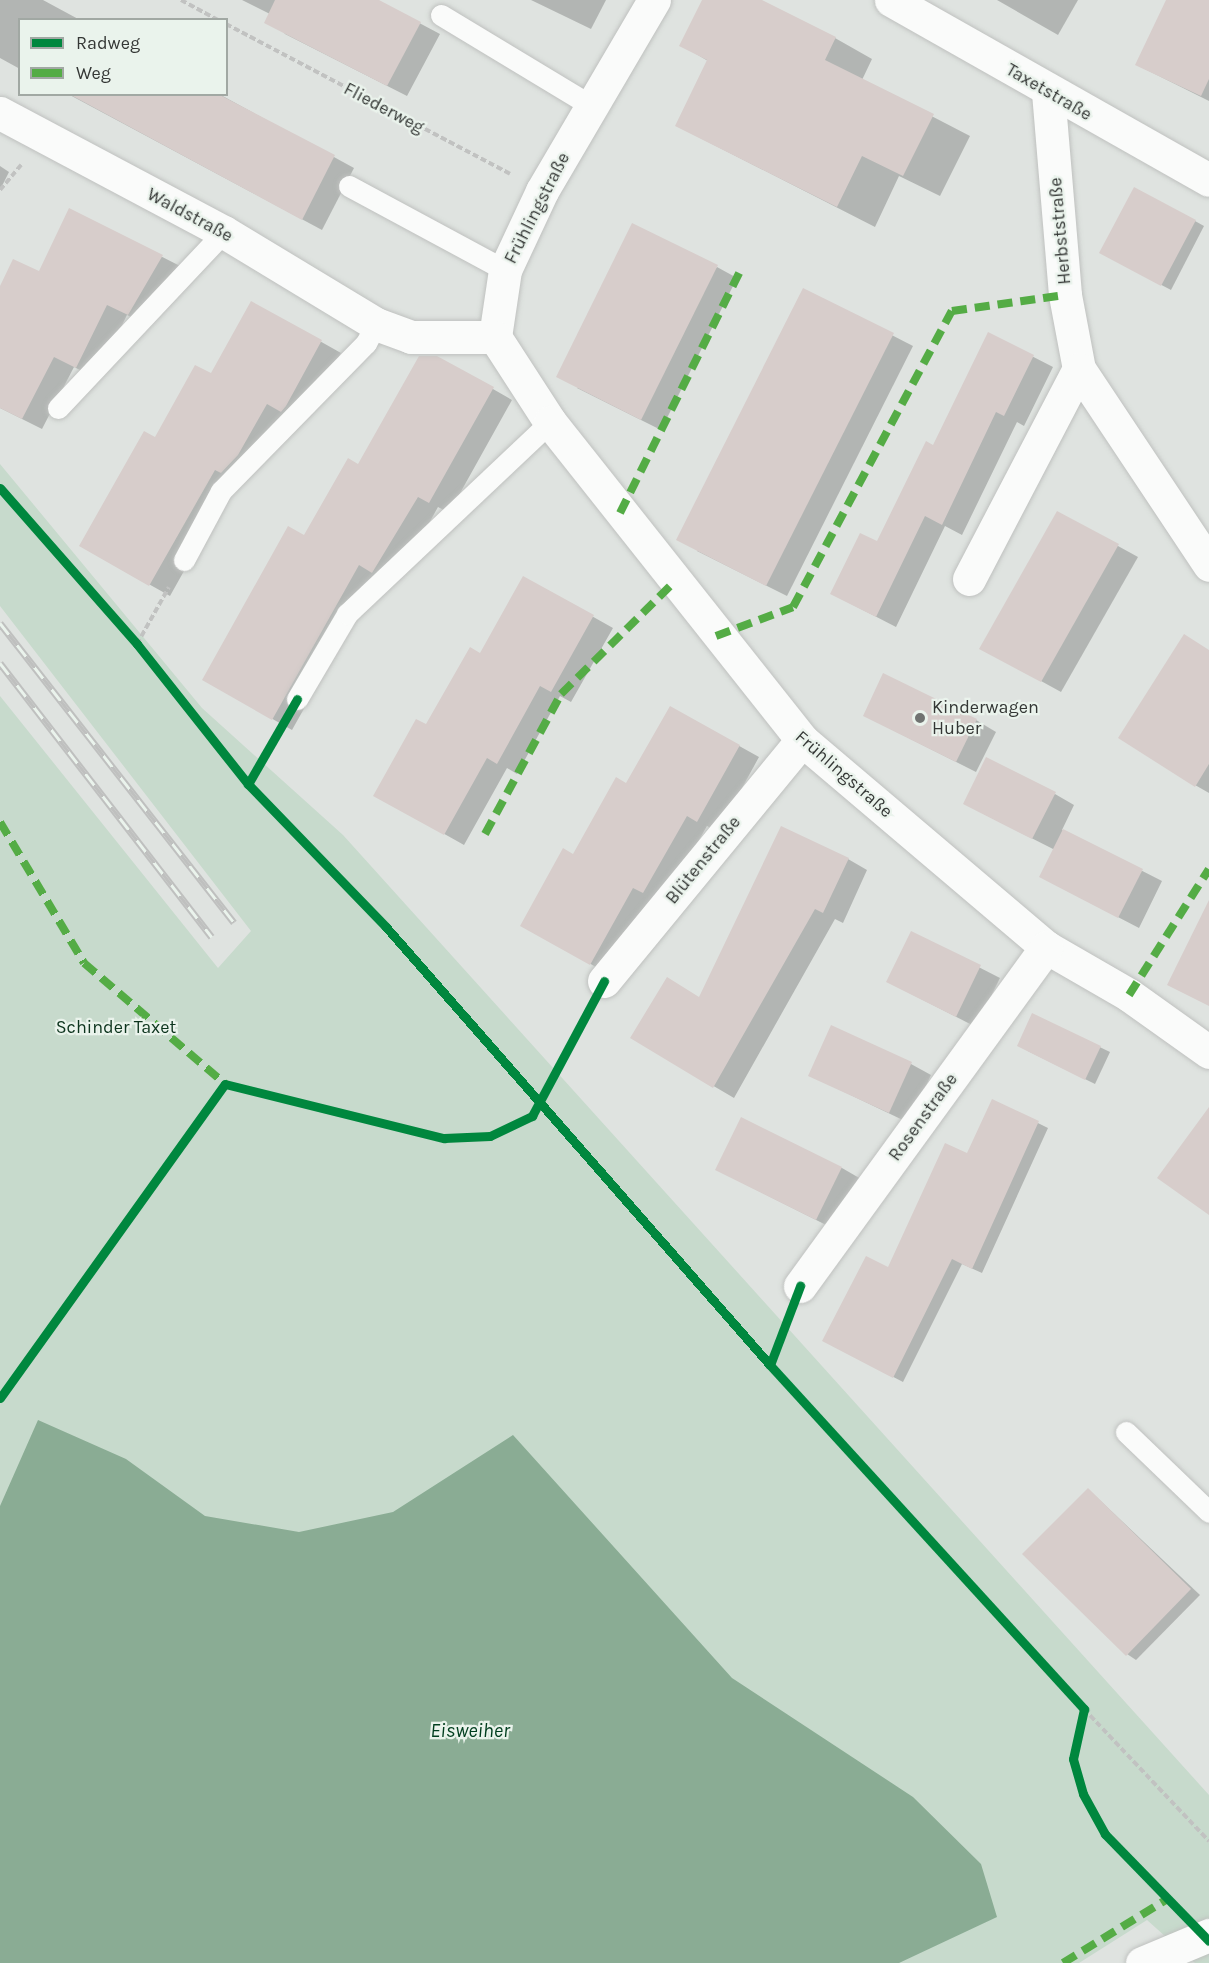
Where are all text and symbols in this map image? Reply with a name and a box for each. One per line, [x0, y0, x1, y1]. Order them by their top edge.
legend [18, 18, 228, 96]
text: Radweg [76, 32, 140, 54]
street label: Taxetstraße [1002, 59, 1096, 125]
text: Weg [76, 62, 111, 84]
street label: Fliederweg [340, 78, 428, 138]
street label: Frühlingstraße [500, 149, 574, 267]
street label: Herbststraße [1045, 176, 1075, 286]
street label: Waldstraße [143, 183, 237, 247]
place label: Kinderwagen Huber [932, 697, 1039, 740]
marker: Kinderwagen Huber [913, 711, 927, 725]
street label: Frühlingstraße [791, 726, 897, 822]
street label: Blütenstraße [661, 812, 745, 908]
park label: Schinder Taxet [56, 1016, 176, 1038]
street label: Rosenstraße [884, 1069, 962, 1165]
water label: Eisweiher [430, 1718, 510, 1742]

